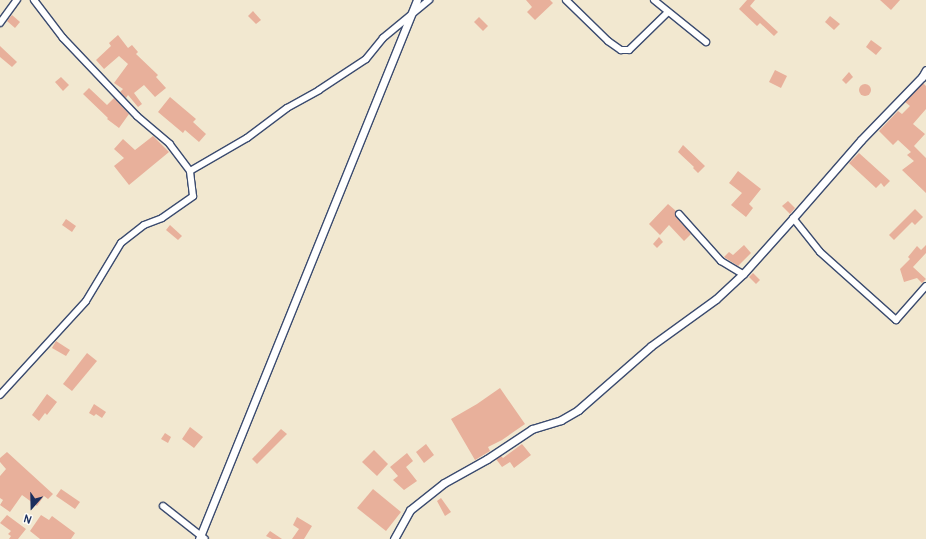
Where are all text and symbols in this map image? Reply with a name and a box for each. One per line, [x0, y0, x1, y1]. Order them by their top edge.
north arrow [12, 487, 52, 527]
text: N [22, 511, 33, 526]

